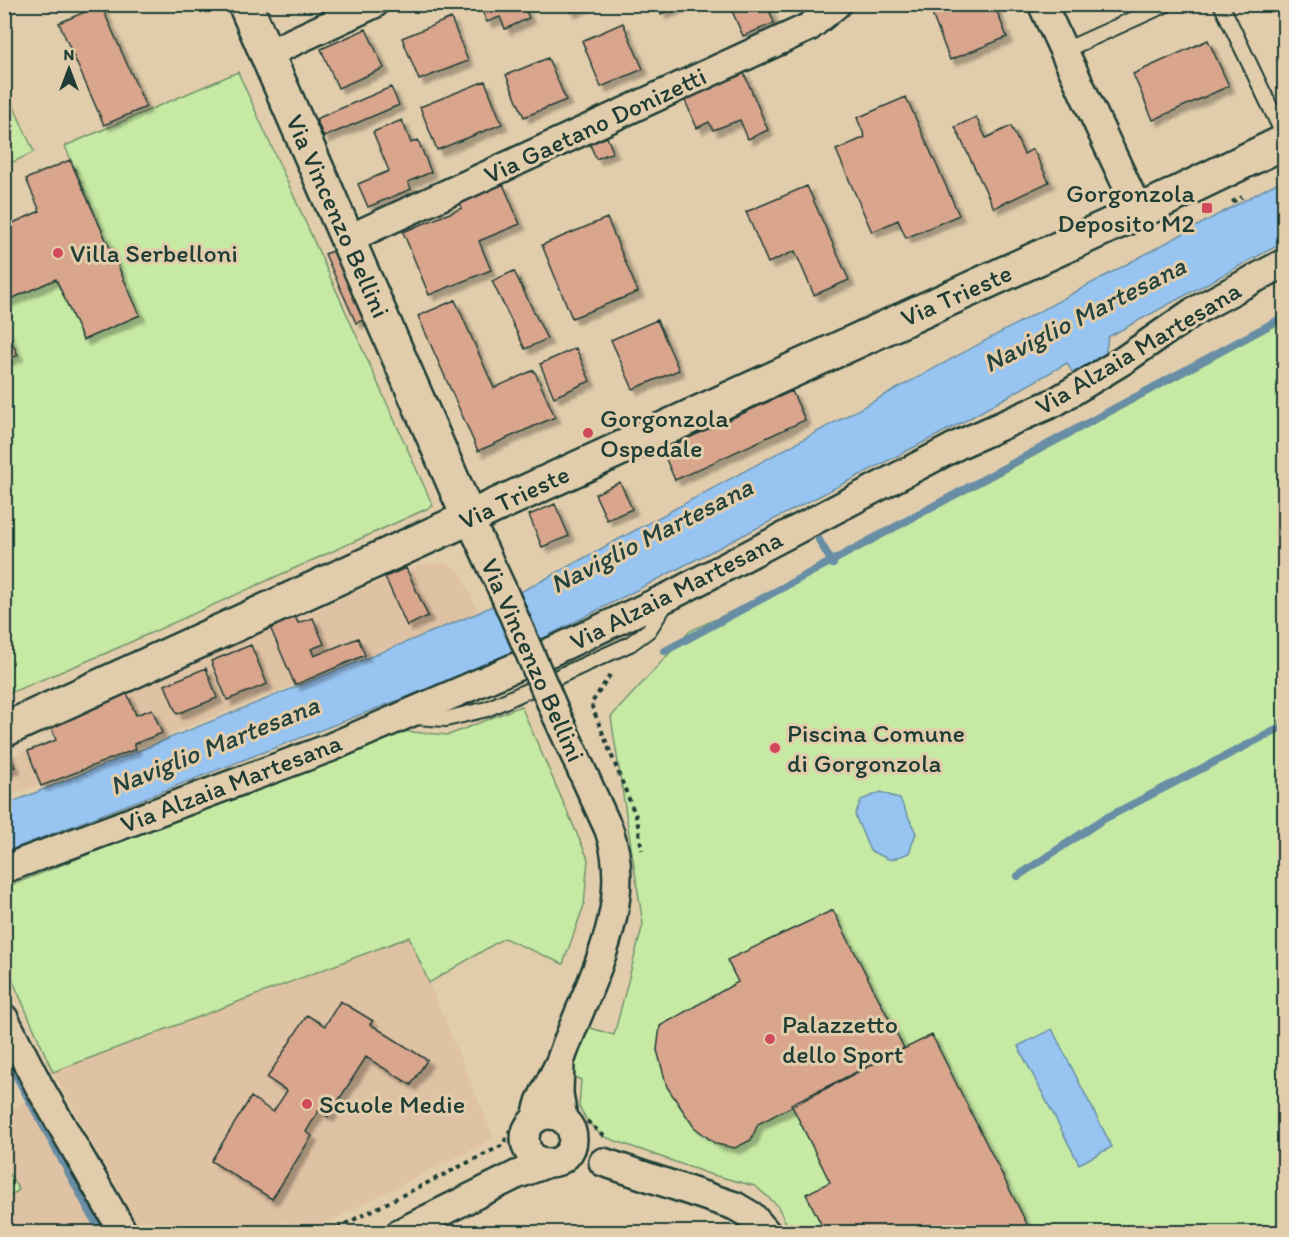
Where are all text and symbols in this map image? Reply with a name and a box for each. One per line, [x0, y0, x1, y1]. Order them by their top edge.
north arrow [39, 39, 99, 99]
text: N [64, 45, 74, 64]
street label: Via Gaetano Donizetti [479, 59, 711, 191]
street label: Via Vincenzo Bellini [279, 109, 397, 323]
place label: Gorgonzola Deposito M2 [1057, 177, 1195, 239]
marker: Gorgonzola Deposito M2 [1200, 201, 1214, 215]
place label: Villa Serbelloni [70, 237, 238, 269]
marker: Villa Serbelloni [51, 246, 65, 260]
water label: Naviglio Martesana [977, 248, 1191, 379]
street label: Via Trieste [895, 256, 1017, 334]
street label: Via Alzaia Martesana [1029, 274, 1247, 422]
place label: Gorgonzola Ospedale [600, 402, 729, 464]
marker: Gorgonzola Ospedale [581, 426, 595, 440]
street label: Via Trieste [454, 458, 574, 536]
water label: Naviglio Martesana [544, 469, 758, 600]
street label: Via Alzaia Martesana [564, 522, 788, 657]
street label: Via Vincenzo Bellini [474, 553, 592, 767]
water label: Naviglio Martesana [105, 688, 324, 802]
place label: Piscina Comune di Gorgonzola [787, 717, 965, 779]
street label: Via Alzaia Martesana [116, 726, 347, 840]
marker: Piscina Comune di Gorgonzola [768, 741, 782, 755]
place label: Palazzetto dello Sport [782, 1008, 904, 1070]
marker: Palazzetto dello Sport [763, 1032, 777, 1046]
place label: Scuole Medie [319, 1088, 465, 1120]
marker: Scuole Medie [300, 1097, 314, 1111]

